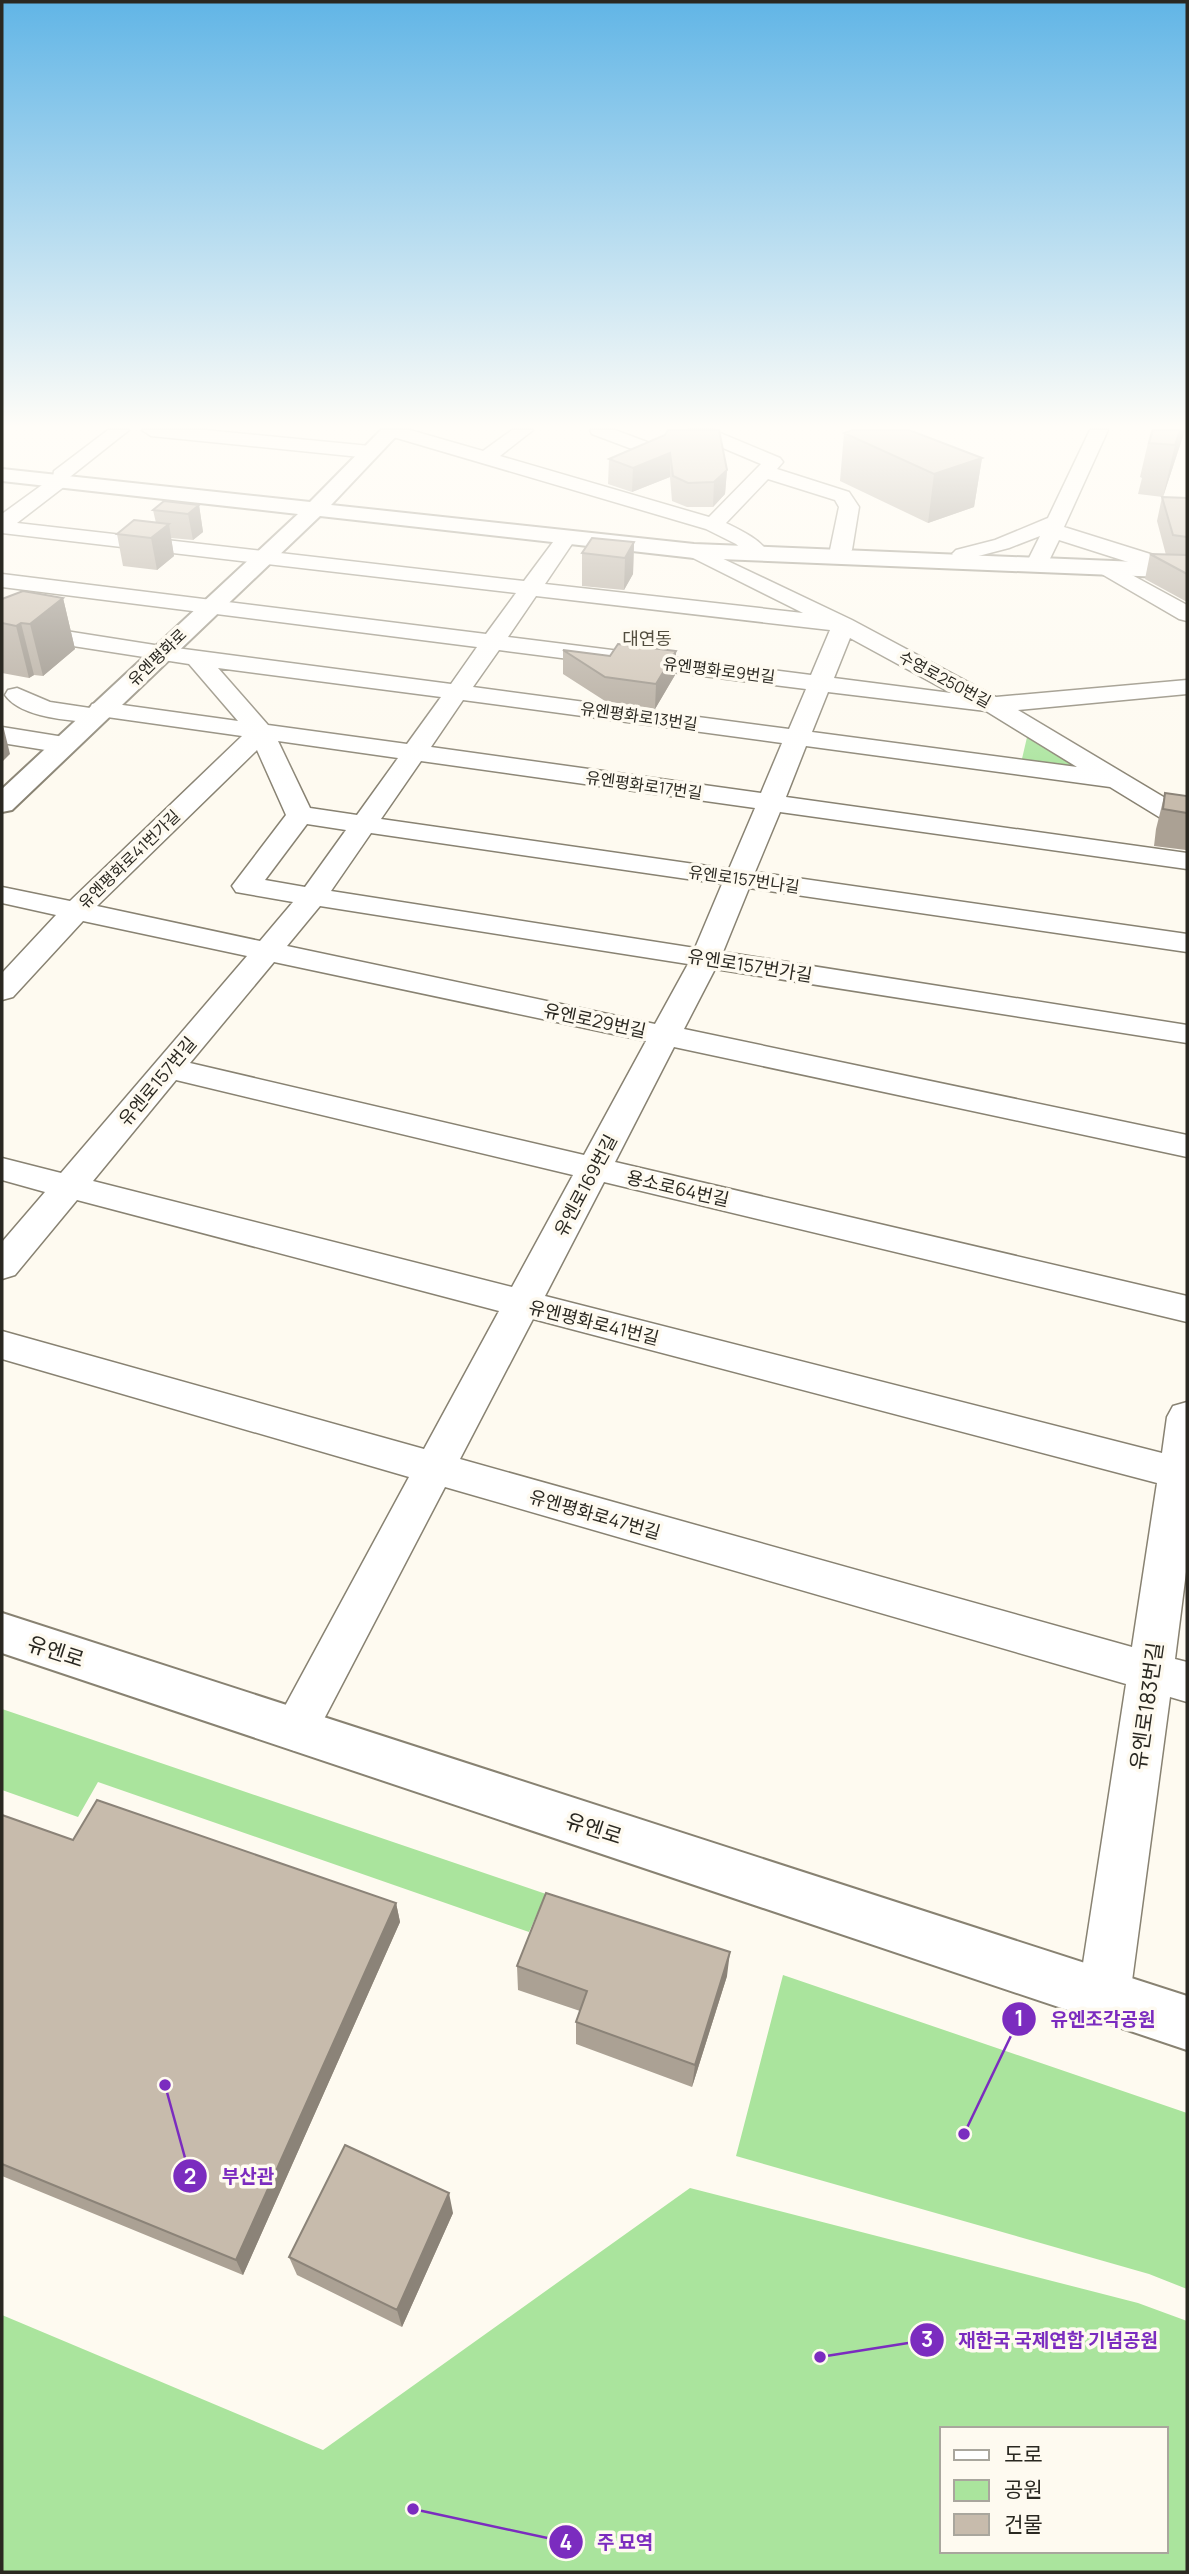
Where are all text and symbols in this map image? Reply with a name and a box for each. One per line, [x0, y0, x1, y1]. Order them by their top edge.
street label: 유엔평화로 [123, 623, 191, 690]
district label: 대연동 [622, 626, 672, 650]
street label: 수영로250번길 [895, 645, 995, 713]
street label: 유엔평화로9번길 [662, 652, 776, 688]
street label: 유엔평화로13번길 [579, 697, 699, 735]
street label: 유엔평화로17번길 [584, 766, 704, 804]
street label: 유엔평화로41번가길 [73, 805, 185, 913]
street label: 유엔로157번나길 [687, 860, 801, 898]
street label: 유엔로157번가길 [686, 943, 814, 987]
street label: 유엔로29번길 [542, 997, 648, 1043]
street label: 유엔로157번길 [113, 1031, 201, 1131]
street label: 유엔로169번길 [548, 1130, 622, 1240]
street label: 용소로64번길 [624, 1165, 732, 1211]
street label: 유엔평화로41번길 [526, 1294, 662, 1350]
street label: 유엔평화로47번길 [527, 1484, 663, 1544]
street label: 유엔로 [24, 1629, 88, 1673]
street label: 유엔로183번길 [1123, 1640, 1169, 1772]
street label: 유엔로 [562, 1806, 626, 1850]
callout: 유엔조각공원 [1001, 1999, 1169, 2039]
text: 1 [1014, 2004, 1024, 2032]
text: 유엔조각공원 [1051, 2006, 1155, 2032]
callout: 부산관 [172, 2156, 288, 2196]
text: 2 [184, 2162, 196, 2190]
text: 부산관 [222, 2163, 275, 2189]
callout: 재한국 국제연합 기념공원 [909, 2320, 1172, 2360]
text: 3 [921, 2325, 933, 2353]
text: 재한국 국제연합 기념공원 [958, 2327, 1158, 2353]
legend [940, 2427, 1168, 2553]
text: 도로 [1004, 2440, 1043, 2468]
text: 공원 [1004, 2475, 1043, 2503]
text: 건물 [1004, 2510, 1043, 2538]
callout: 주 묘역 [548, 2522, 668, 2562]
text: 4 [560, 2528, 572, 2556]
text: 주 묘역 [597, 2529, 653, 2555]

